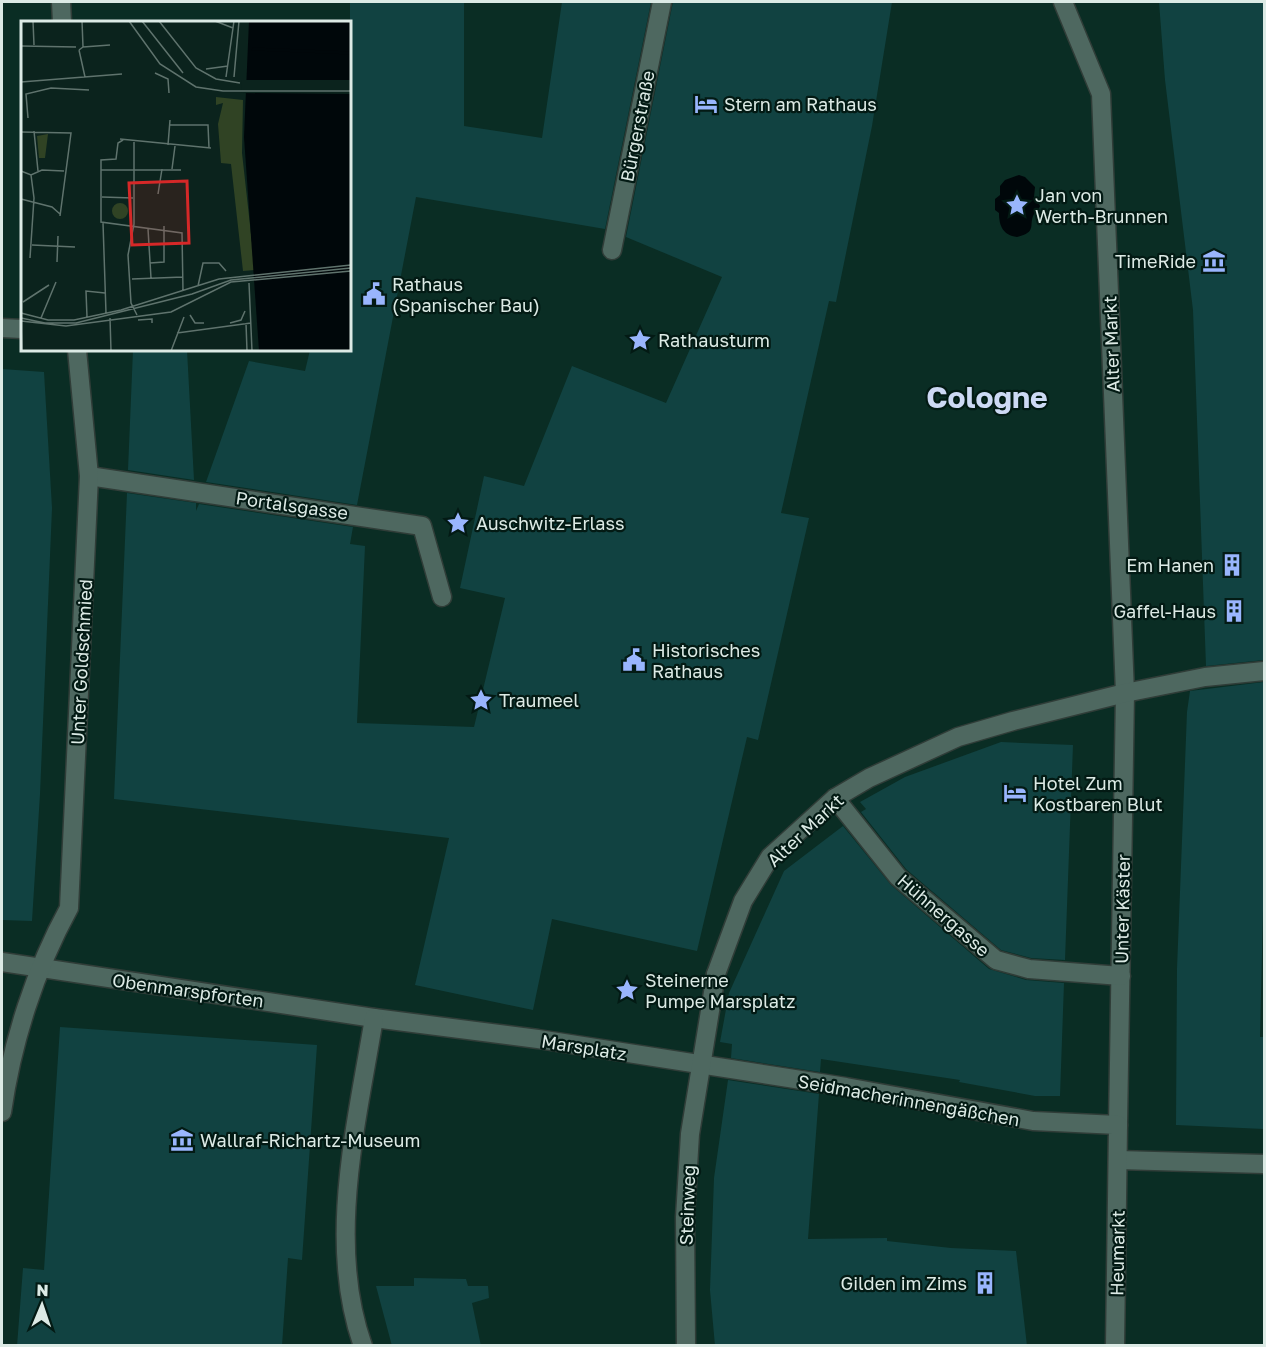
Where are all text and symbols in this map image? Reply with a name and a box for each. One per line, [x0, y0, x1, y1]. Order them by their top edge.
inset map [21, 21, 351, 351]
street label: Bürgerstraße [615, 68, 659, 184]
hotel icon: Stern am Rathaus [693, 91, 719, 117]
place label: Stern am Rathaus [724, 93, 877, 115]
place label: Jan von Werth-Brunnen [1035, 184, 1168, 227]
place icon: Jan von Werth-Brunnen [1004, 192, 1030, 218]
museum icon: TimeRide [1201, 248, 1227, 274]
place label: TimeRide [1115, 250, 1196, 272]
place label: Rathaus (Spanischer Bau) [392, 273, 540, 316]
public building icon: Rathaus (Spanischer Bau) [361, 281, 387, 307]
street label: Alter Markt [1098, 295, 1124, 393]
place icon: Rathausturm [627, 327, 653, 353]
place label: Rathausturm [658, 329, 770, 351]
district label: Cologne [926, 379, 1048, 415]
street label: Portalsgasse [234, 486, 350, 524]
place icon: Auschwitz-Erlass [445, 510, 471, 536]
place label: Auschwitz-Erlass [476, 512, 624, 534]
building icon: Em Hanen [1219, 552, 1245, 578]
place label: Em Hanen [1126, 554, 1214, 576]
street label: Unter Goldschmied [66, 579, 96, 745]
building icon: Gaffel-Haus [1221, 598, 1247, 624]
place label: Gaffel-Haus [1113, 600, 1216, 622]
place label: Historisches Rathaus [652, 639, 760, 682]
public building icon: Historisches Rathaus [621, 647, 647, 673]
place icon: Traumeel [468, 687, 494, 713]
place label: Traumeel [499, 689, 579, 711]
place label: Hotel Zum Kostbaren Blut [1033, 772, 1163, 815]
hotel icon: Hotel Zum Kostbaren Blut [1002, 780, 1028, 806]
street label: Alter Markt [762, 789, 848, 871]
street label: Unter Käster [1110, 854, 1134, 964]
street label: Hühnergasse [893, 869, 995, 961]
street label: Obenmarspforten [111, 968, 265, 1012]
place label: Steinerne Pumpe Marsplatz [645, 969, 795, 1012]
place icon: Steinerne Pumpe Marsplatz [614, 977, 640, 1003]
street label: Marsplatz [540, 1029, 628, 1065]
street label: Seidmacherinnengäßchen [796, 1070, 1022, 1130]
museum icon: Wallraf-Richartz-Museum [169, 1127, 195, 1153]
place label: Wallraf-Richartz-Museum [200, 1129, 420, 1151]
street label: Steinweg [675, 1164, 699, 1246]
street label: Heumarkt [1105, 1210, 1129, 1296]
building icon: Gilden im Zims [972, 1270, 998, 1296]
place label: Gilden im Zims [840, 1272, 967, 1294]
north arrow [12, 1275, 72, 1335]
text: N [36, 1280, 49, 1300]

